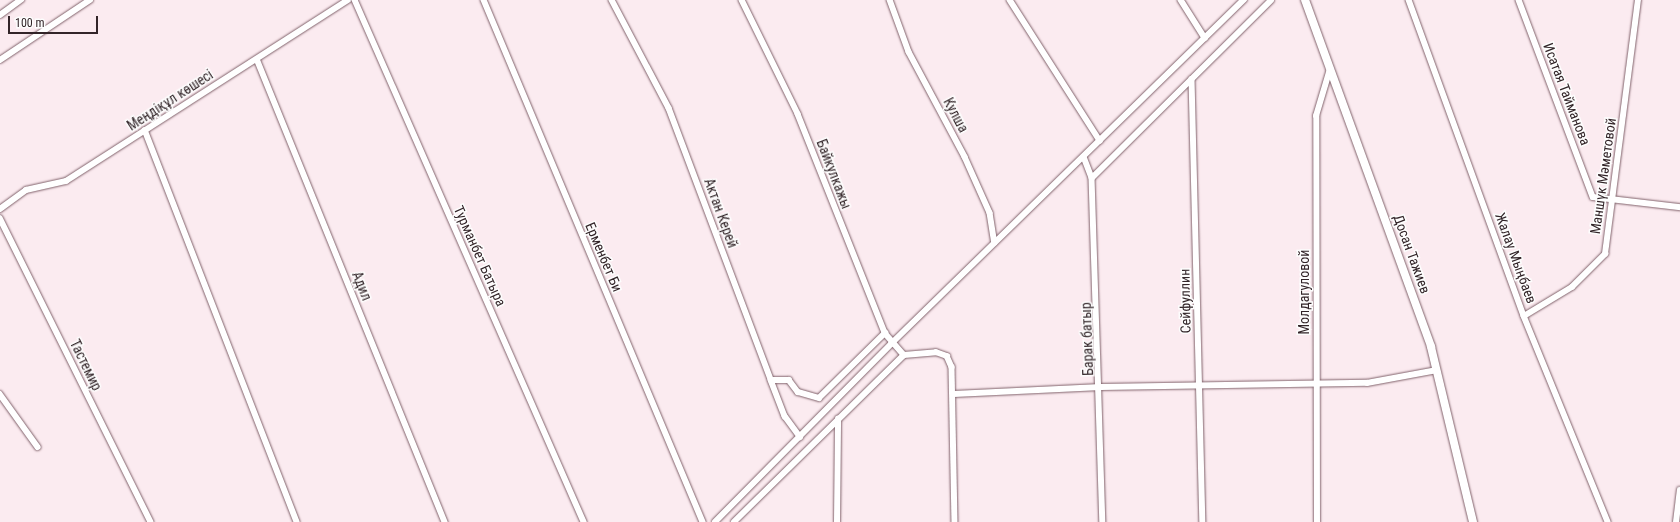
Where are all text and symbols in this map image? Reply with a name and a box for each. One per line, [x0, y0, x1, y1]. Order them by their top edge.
scale bar [10, 8, 100, 34]
text: 100 m [15, 16, 45, 30]
street label: Исатая Тайманова [1540, 40, 1594, 148]
street label: Меңдіқұл көшесі [124, 66, 216, 134]
street label: Кулша [940, 95, 972, 135]
street label: Маншүк Мәметовой [1587, 117, 1619, 235]
street label: Байкулкажы [813, 137, 855, 211]
street label: Актан Керей [701, 176, 741, 250]
street label: Турманбет Батыра [450, 203, 510, 309]
street label: Жалау Мыңбаев [1492, 210, 1540, 306]
street label: Досан Тажиев [1390, 212, 1434, 296]
street label: Ерменбет Би [582, 220, 626, 294]
street label: Молдагуловой [1296, 250, 1312, 334]
street label: Адил [349, 269, 375, 303]
street label: Сейфуллин [1176, 269, 1194, 333]
street label: Барак батыр [1077, 302, 1097, 376]
street label: Тастемир [66, 337, 106, 393]

